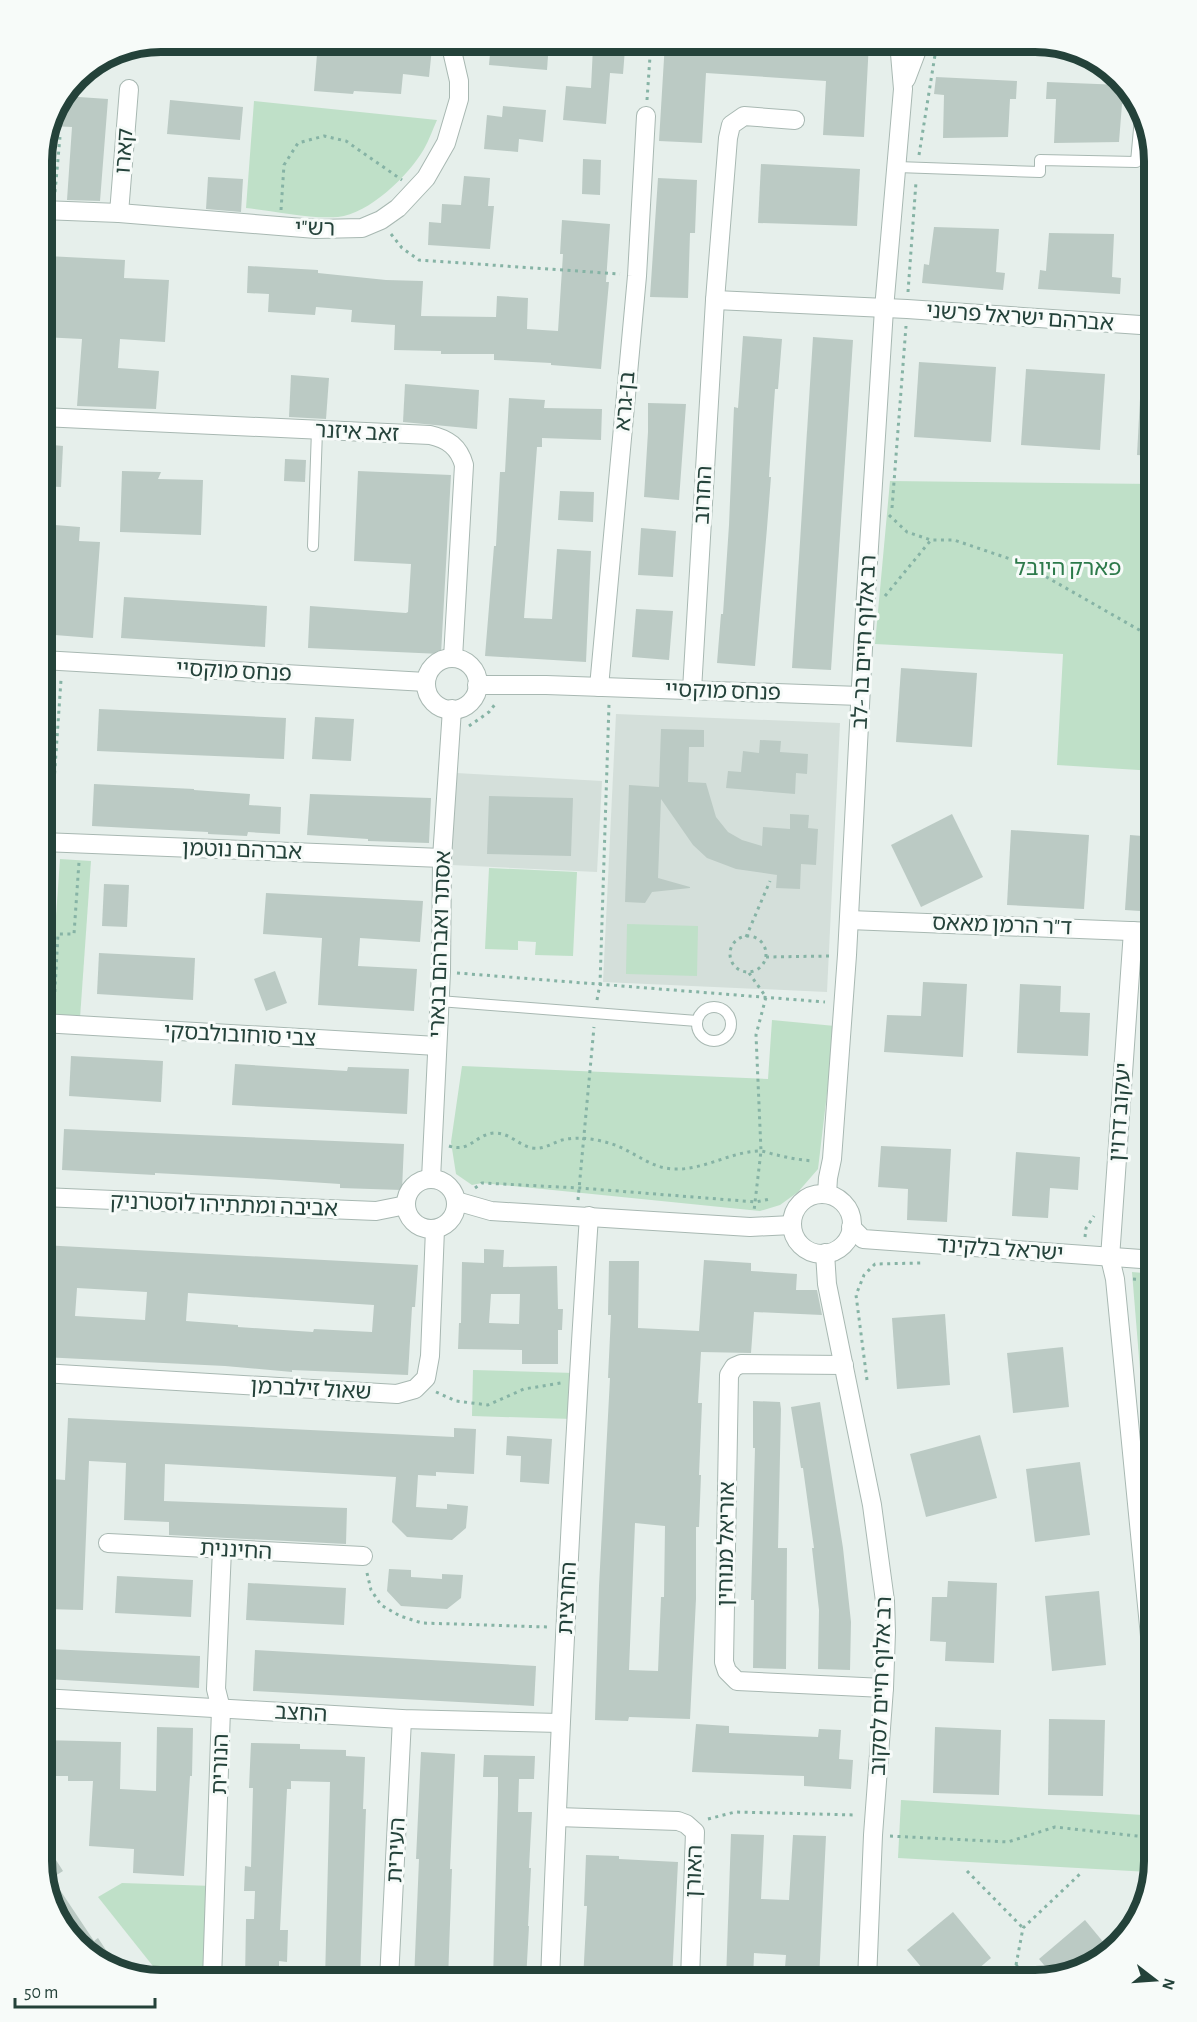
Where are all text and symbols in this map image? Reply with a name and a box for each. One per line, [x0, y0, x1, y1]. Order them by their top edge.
street label: קארו [111, 127, 137, 175]
street label: רש"י [295, 217, 335, 239]
street label: אברהם ישראל פרשני [925, 299, 1115, 335]
street label: בן-גרא [611, 370, 639, 432]
street label: זאב איזנר [314, 419, 400, 445]
street label: החרוב [690, 465, 716, 525]
street label: רב אלוף חיים בר-לב [848, 554, 880, 730]
park label: פארק היובל [1015, 557, 1121, 579]
street label: פנחס מוקסיי [176, 657, 292, 685]
street label: פנחס מוקסיי [665, 678, 781, 704]
street label: אברהם נוטמן [182, 837, 303, 863]
street label: אסתר ואברהם בנארי [426, 850, 454, 1038]
street label: ד"ר הרמן מאאס [932, 912, 1073, 938]
street label: צבי סוחובולבסקי [163, 1020, 317, 1050]
street label: יעקוב דרוין [1106, 1062, 1134, 1162]
street label: אביבה ומתתיהו לוסטרניק [110, 1190, 338, 1220]
street label: ישראל בלקינד [936, 1234, 1064, 1264]
street label: שאול זילברמן [250, 1375, 372, 1403]
street label: אוריאל מנוחין [714, 1481, 738, 1607]
street label: החיננית [199, 1537, 273, 1563]
street label: החרצית [554, 1561, 580, 1635]
street label: רב אלוף חיים לסקוב [867, 1596, 895, 1776]
street label: החצב [274, 1701, 328, 1725]
street label: הנורית [208, 1733, 232, 1795]
street label: העירית [383, 1817, 409, 1883]
street label: האורן [682, 1844, 706, 1898]
north arrow [1125, 1950, 1185, 2010]
scale bar [15, 1971, 154, 2009]
text: N [1159, 1976, 1178, 1992]
text: 50 m [24, 1984, 58, 2002]

